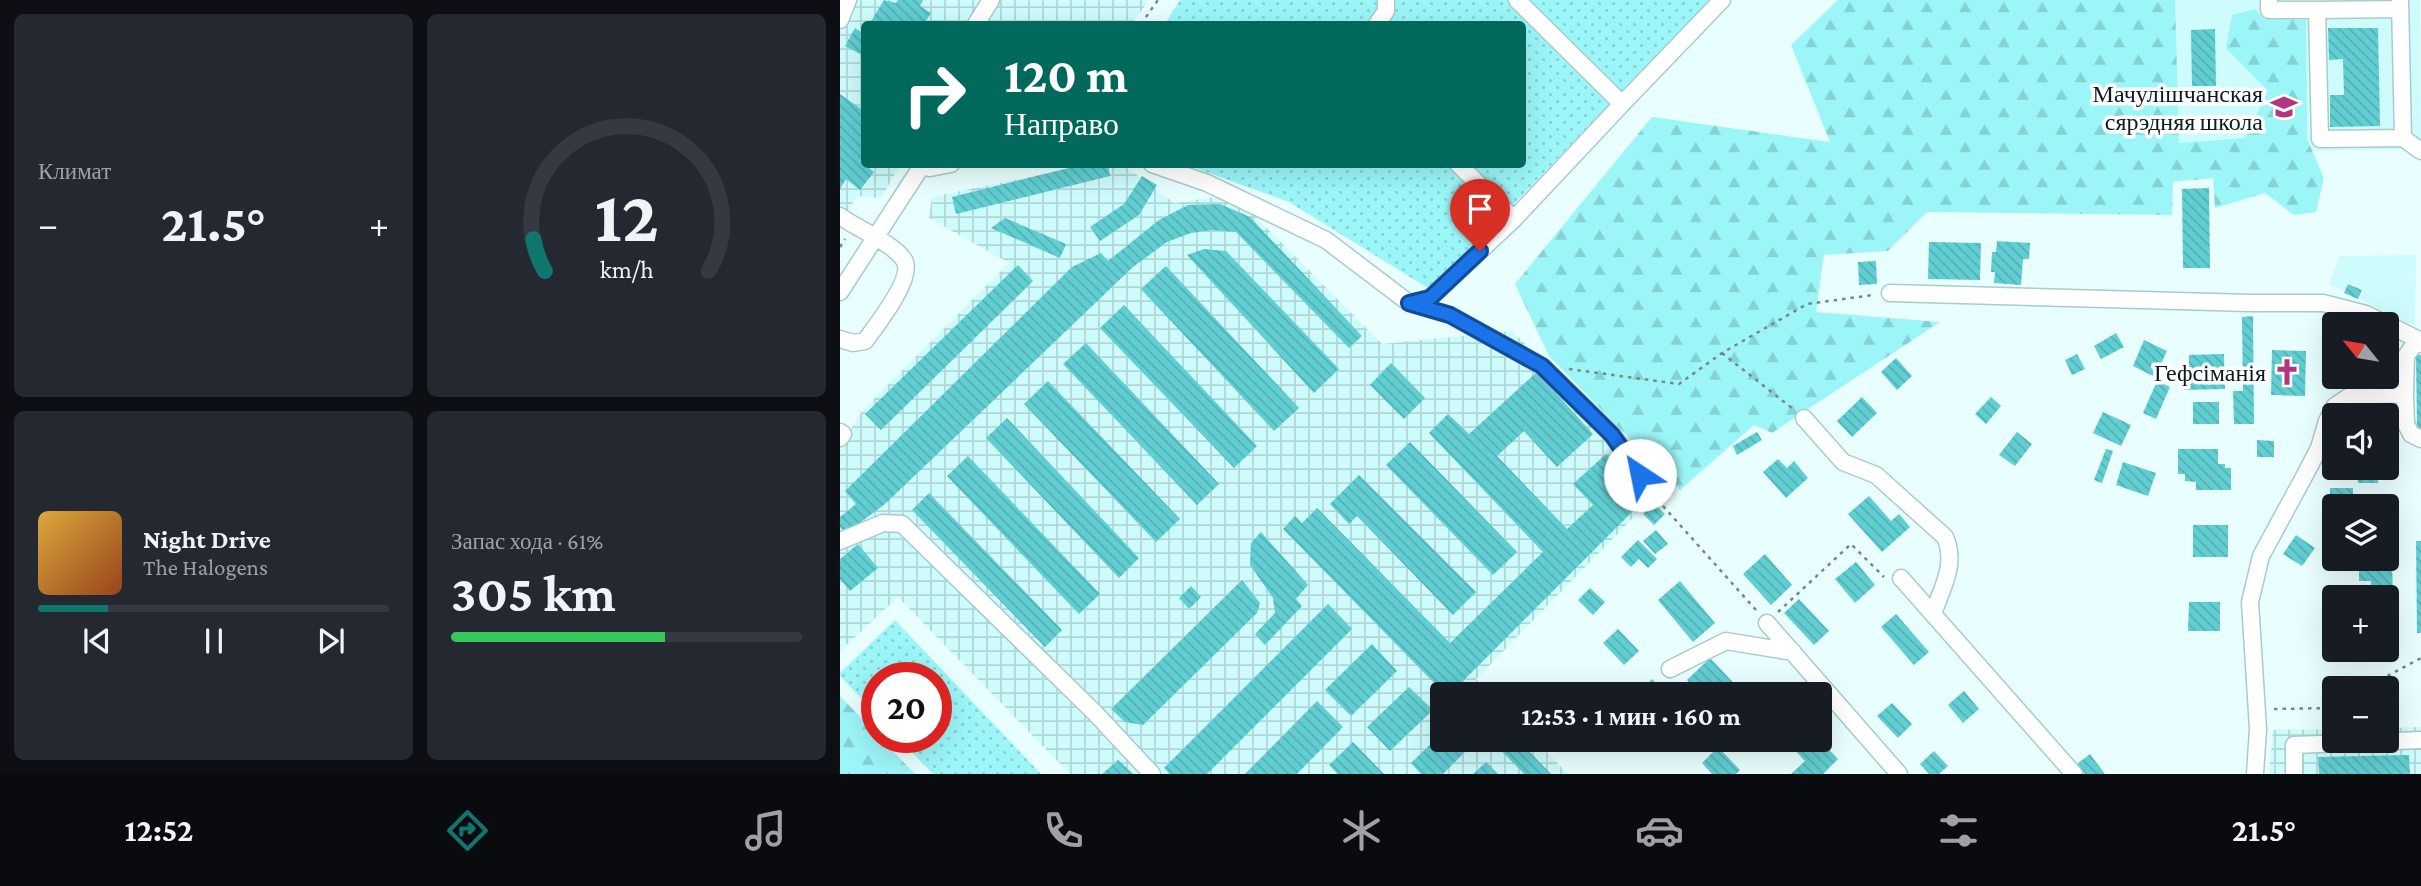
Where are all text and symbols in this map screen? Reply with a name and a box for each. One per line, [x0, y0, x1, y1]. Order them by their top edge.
text: 120 m [1004, 48, 1128, 103]
icon: right [889, 49, 980, 140]
place label: Мачулішчанская сярэдняя школа [2093, 80, 2263, 135]
school or university icon: Мачулішчанская сярэдняя школа [2269, 92, 2299, 122]
text: Направо [1004, 106, 1119, 142]
text: Климат [38, 158, 111, 184]
text: 12 [594, 177, 659, 258]
pin [1450, 179, 1510, 251]
icon: arrive [1461, 190, 1499, 228]
text: 21.5° [161, 194, 266, 252]
text: − [38, 203, 58, 245]
text: + [369, 203, 389, 245]
text: km/h [600, 256, 653, 283]
north arrow [2322, 312, 2399, 388]
map controls [2322, 312, 2399, 753]
church icon: Гефсіманія [2272, 357, 2302, 387]
place label: Гефсіманія [2154, 359, 2266, 386]
button: sound [2322, 403, 2399, 480]
position arrow [1603, 438, 1677, 512]
button: layers [2322, 494, 2399, 571]
text: Night Drive [143, 525, 271, 554]
text: Запас хода · 61% [451, 528, 603, 554]
text: The Halogens [143, 554, 268, 580]
text: 305 km [451, 564, 616, 622]
button: + [2322, 585, 2399, 662]
icon: previous [78, 622, 116, 660]
icon: pause [195, 622, 233, 660]
icon: next [312, 622, 350, 660]
speed limit sign: 20 [861, 662, 952, 753]
button: − [2322, 676, 2399, 753]
text: 12:53 · 1 мин · 160 m [1521, 702, 1741, 731]
icon: directions [443, 806, 492, 855]
icon: music [741, 806, 790, 855]
icon: phone [1039, 806, 1088, 855]
icon: climate [1337, 806, 1386, 855]
icon: car [1635, 806, 1684, 855]
icon: filters [1934, 806, 1983, 855]
text: 12:52 [125, 812, 193, 848]
text: 21.5° [2232, 812, 2296, 848]

